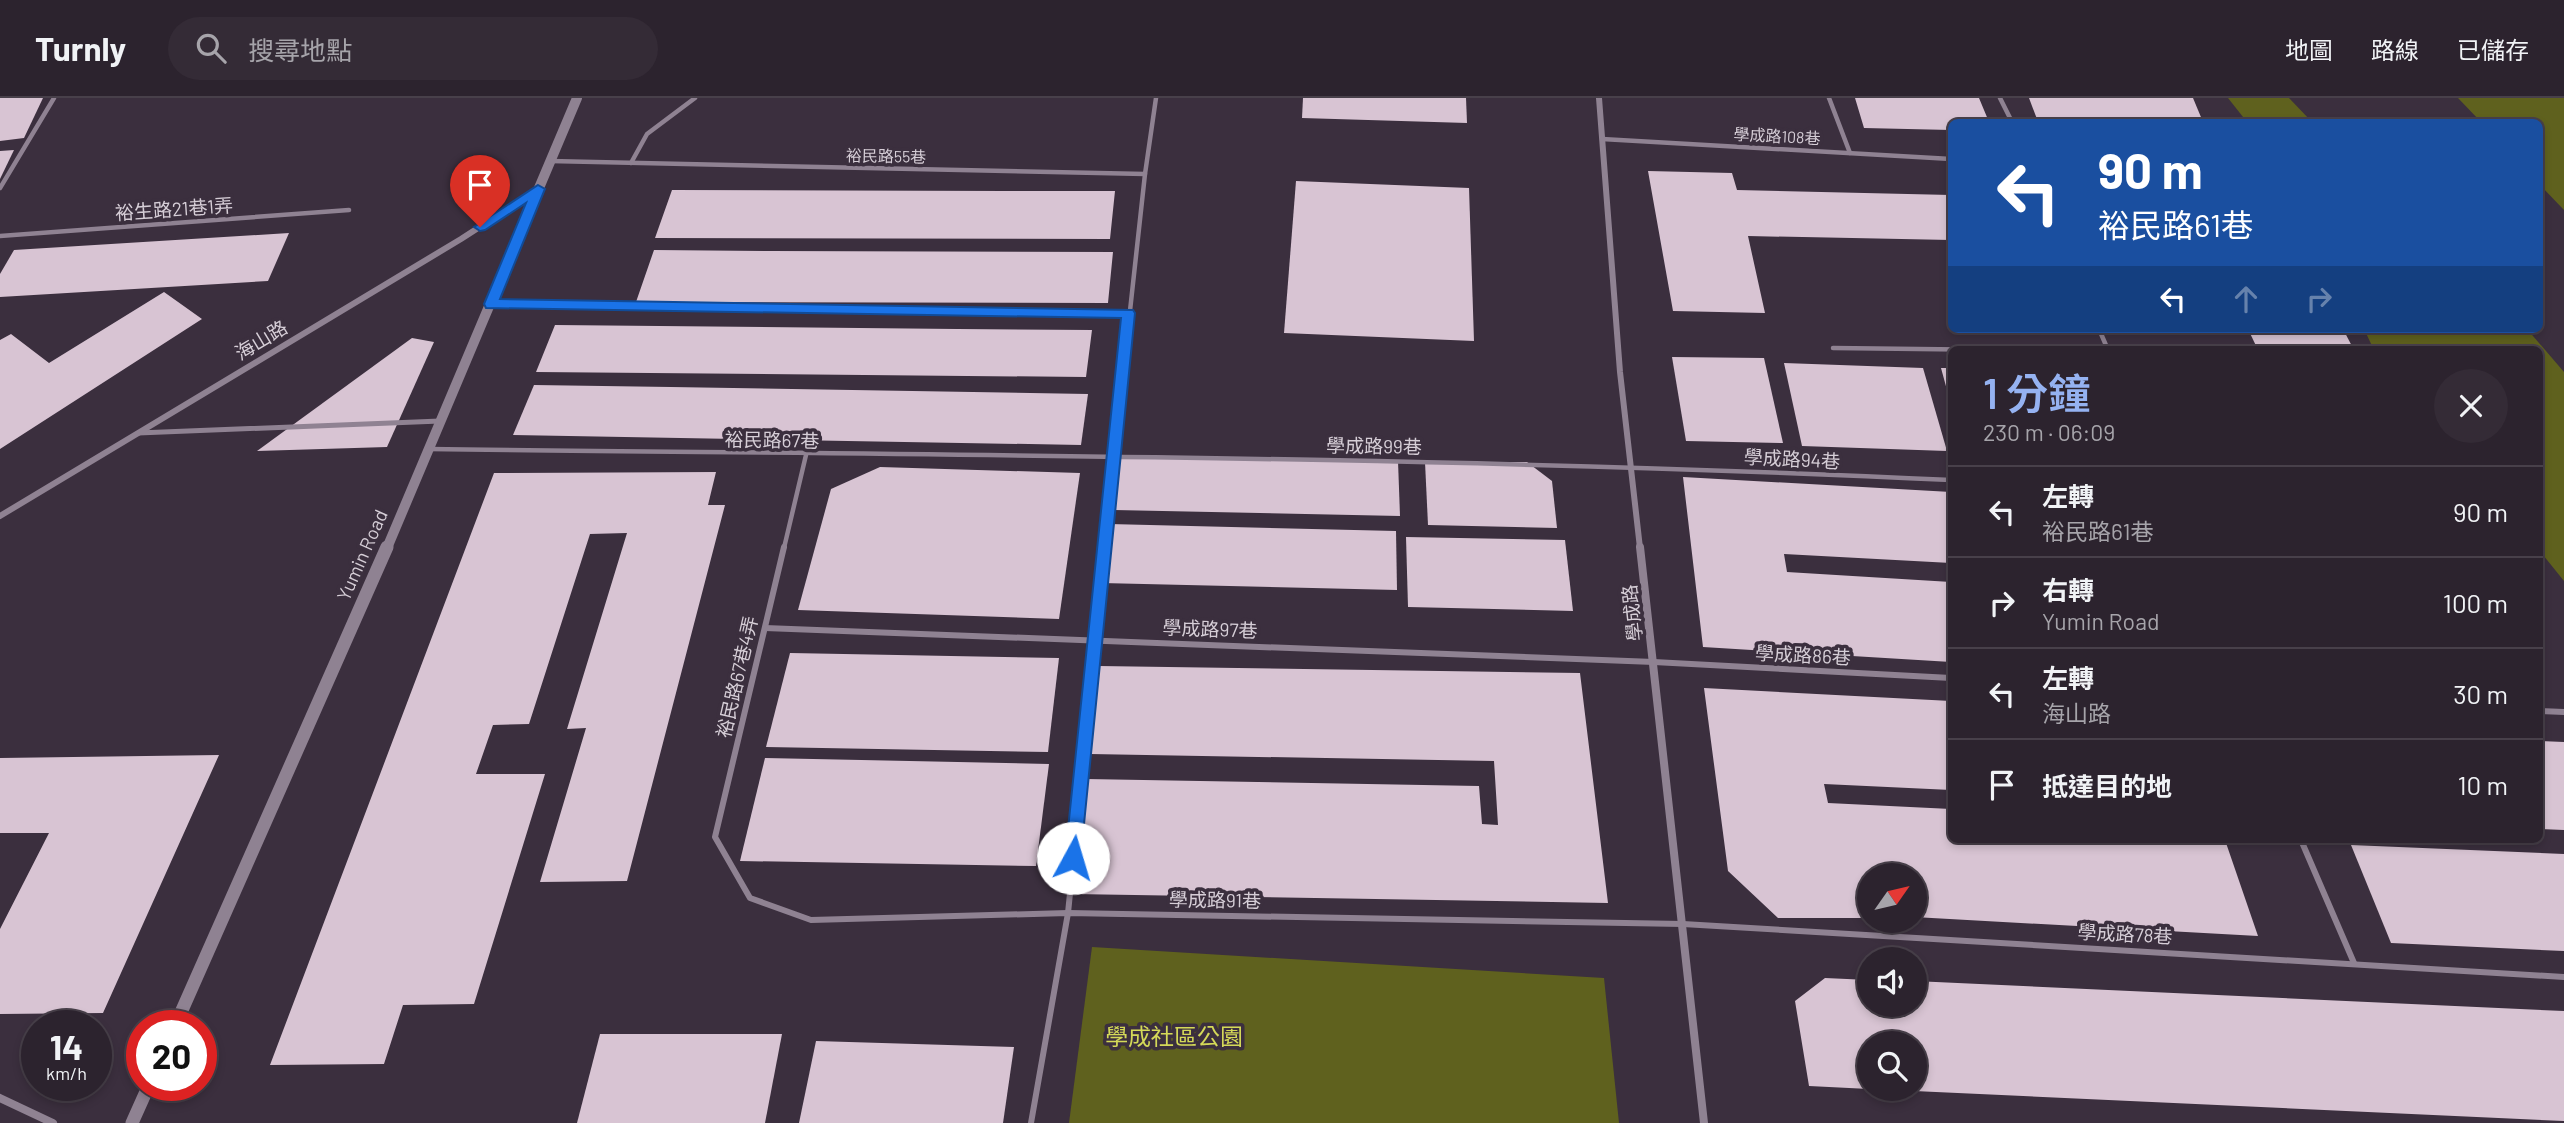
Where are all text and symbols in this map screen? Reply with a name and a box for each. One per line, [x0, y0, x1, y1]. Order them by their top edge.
search box [168, 17, 658, 80]
text: Turnly [35, 28, 126, 68]
icon: search [192, 29, 230, 67]
text: 搜尋地點 [248, 34, 352, 65]
text: 地圖 [2285, 35, 2333, 64]
text: 路線 [2371, 35, 2419, 64]
text: 已儲存 [2457, 35, 2529, 64]
street label: 學成路108巷 [1733, 124, 1821, 147]
text: 90 m [2098, 140, 2203, 199]
street label: 裕民路55巷 [846, 145, 926, 166]
icon: left [1983, 147, 2074, 238]
pin [450, 155, 510, 227]
icon: arrive [461, 166, 499, 204]
street label: 裕生路21巷1弄 [114, 193, 234, 224]
text: 裕民路61巷 [2098, 205, 2253, 243]
icon: left [2154, 280, 2192, 318]
icon: ahead [2227, 280, 2265, 318]
icon: right [2300, 280, 2338, 318]
street label: 海山路 [230, 315, 291, 364]
text: 1 分鐘 [1983, 367, 2090, 417]
button: close [2434, 369, 2508, 443]
text: 230 m · 06:09 [1983, 418, 2115, 446]
street label: 裕民路67巷 [724, 427, 820, 452]
street label: 學成路99巷 [1326, 433, 1422, 458]
street label: 學成路94巷 [1743, 444, 1841, 473]
text: 左轉 [2042, 480, 2094, 511]
icon: left [1983, 493, 2021, 531]
text: 90 m [2453, 496, 2508, 527]
street label: Yumin Road [331, 506, 392, 604]
text: 裕民路61巷 [2042, 517, 2153, 545]
text: 右轉 [2042, 574, 2094, 605]
street label: 學成路 [1617, 583, 1646, 643]
icon: right [1983, 584, 2021, 622]
text: 100 m [2443, 587, 2508, 618]
text: Yumin Road [2042, 607, 2159, 635]
street label: 裕民路67巷4弄 [711, 614, 762, 740]
street label: 學成路97巷 [1162, 615, 1258, 642]
street label: 學成路86巷 [1755, 641, 1851, 668]
text: 左轉 [2042, 662, 2094, 693]
icon: left [1983, 675, 2021, 713]
text: 30 m [2453, 678, 2508, 709]
text: 海山路 [2042, 699, 2111, 727]
icon: arrive [1983, 766, 2021, 804]
text: 10 m [2458, 769, 2508, 800]
text: 抵達目的地 [2042, 770, 2172, 801]
position arrow [1036, 821, 1110, 895]
north arrow [1857, 863, 1927, 933]
map controls [1857, 863, 1927, 1101]
street label: 學成路91巷 [1169, 887, 1261, 912]
street label: 學成路78巷 [2077, 920, 2173, 947]
button: sound [1857, 947, 1927, 1017]
speed limit sign: 20 [126, 1010, 217, 1101]
park label: 學成社區公園 [1105, 1022, 1243, 1050]
text: 14 [50, 1025, 83, 1067]
button: search [1857, 1031, 1927, 1101]
text: km/h [46, 1062, 87, 1084]

